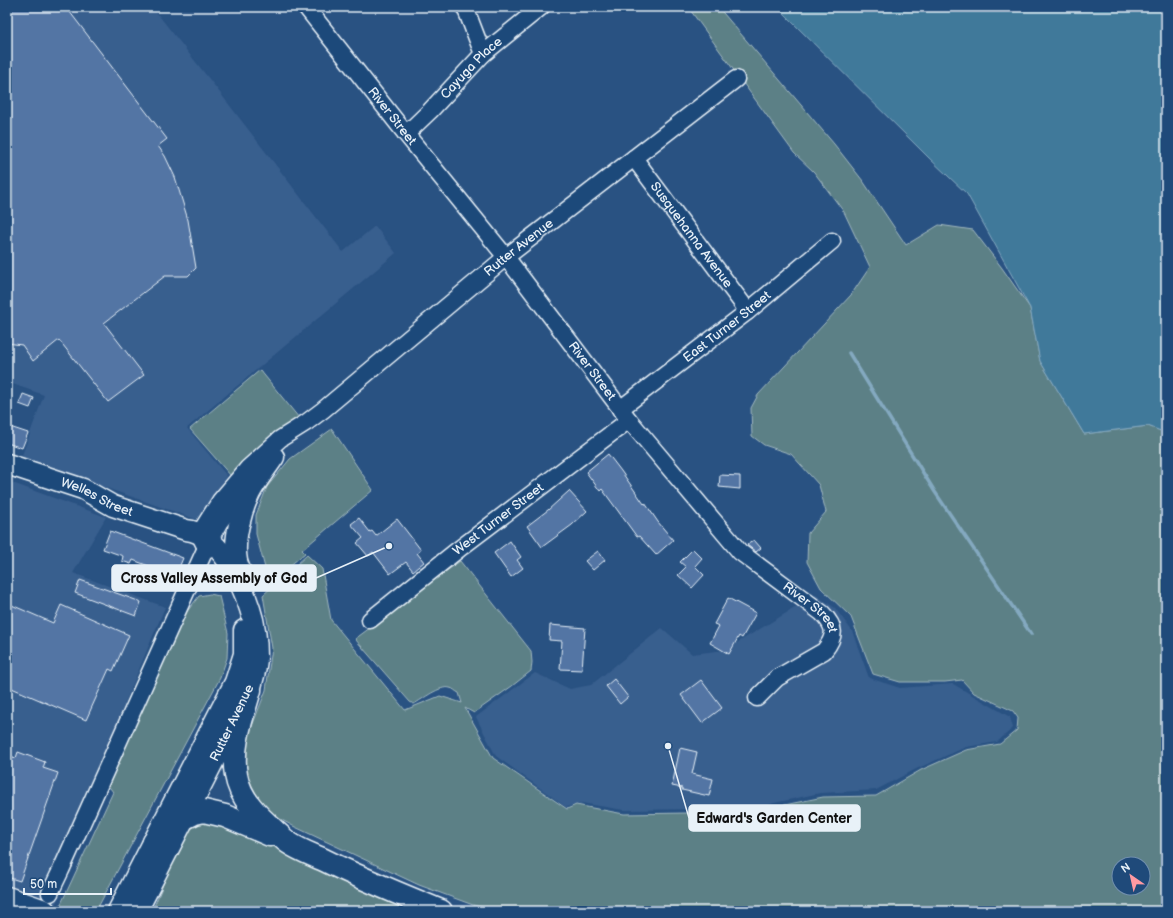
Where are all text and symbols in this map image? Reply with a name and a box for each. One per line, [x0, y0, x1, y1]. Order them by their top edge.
street label: Cayuga Place [437, 33, 506, 102]
street label: River Street [364, 84, 420, 148]
street label: Susquehanna Avenue [647, 179, 736, 291]
street label: Rutter Avenue [481, 215, 557, 280]
street label: East Turner Street [680, 287, 774, 366]
street label: River Street [565, 339, 619, 404]
street label: Welles Street [59, 474, 135, 520]
street label: West Turner Street [449, 480, 547, 559]
callout: Cross Valley Assembly of God [112, 565, 316, 591]
text: Cross Valley Assembly of God [121, 570, 307, 587]
street label: River Street [780, 579, 841, 633]
street label: Rutter Avenue [206, 682, 258, 764]
callout: Edward's Garden Center [689, 805, 860, 831]
text: Edward's Garden Center [696, 810, 852, 827]
north arrow [1111, 856, 1151, 896]
text: N [1119, 860, 1133, 876]
scale bar [24, 870, 111, 896]
text: 50 m [30, 877, 57, 892]

